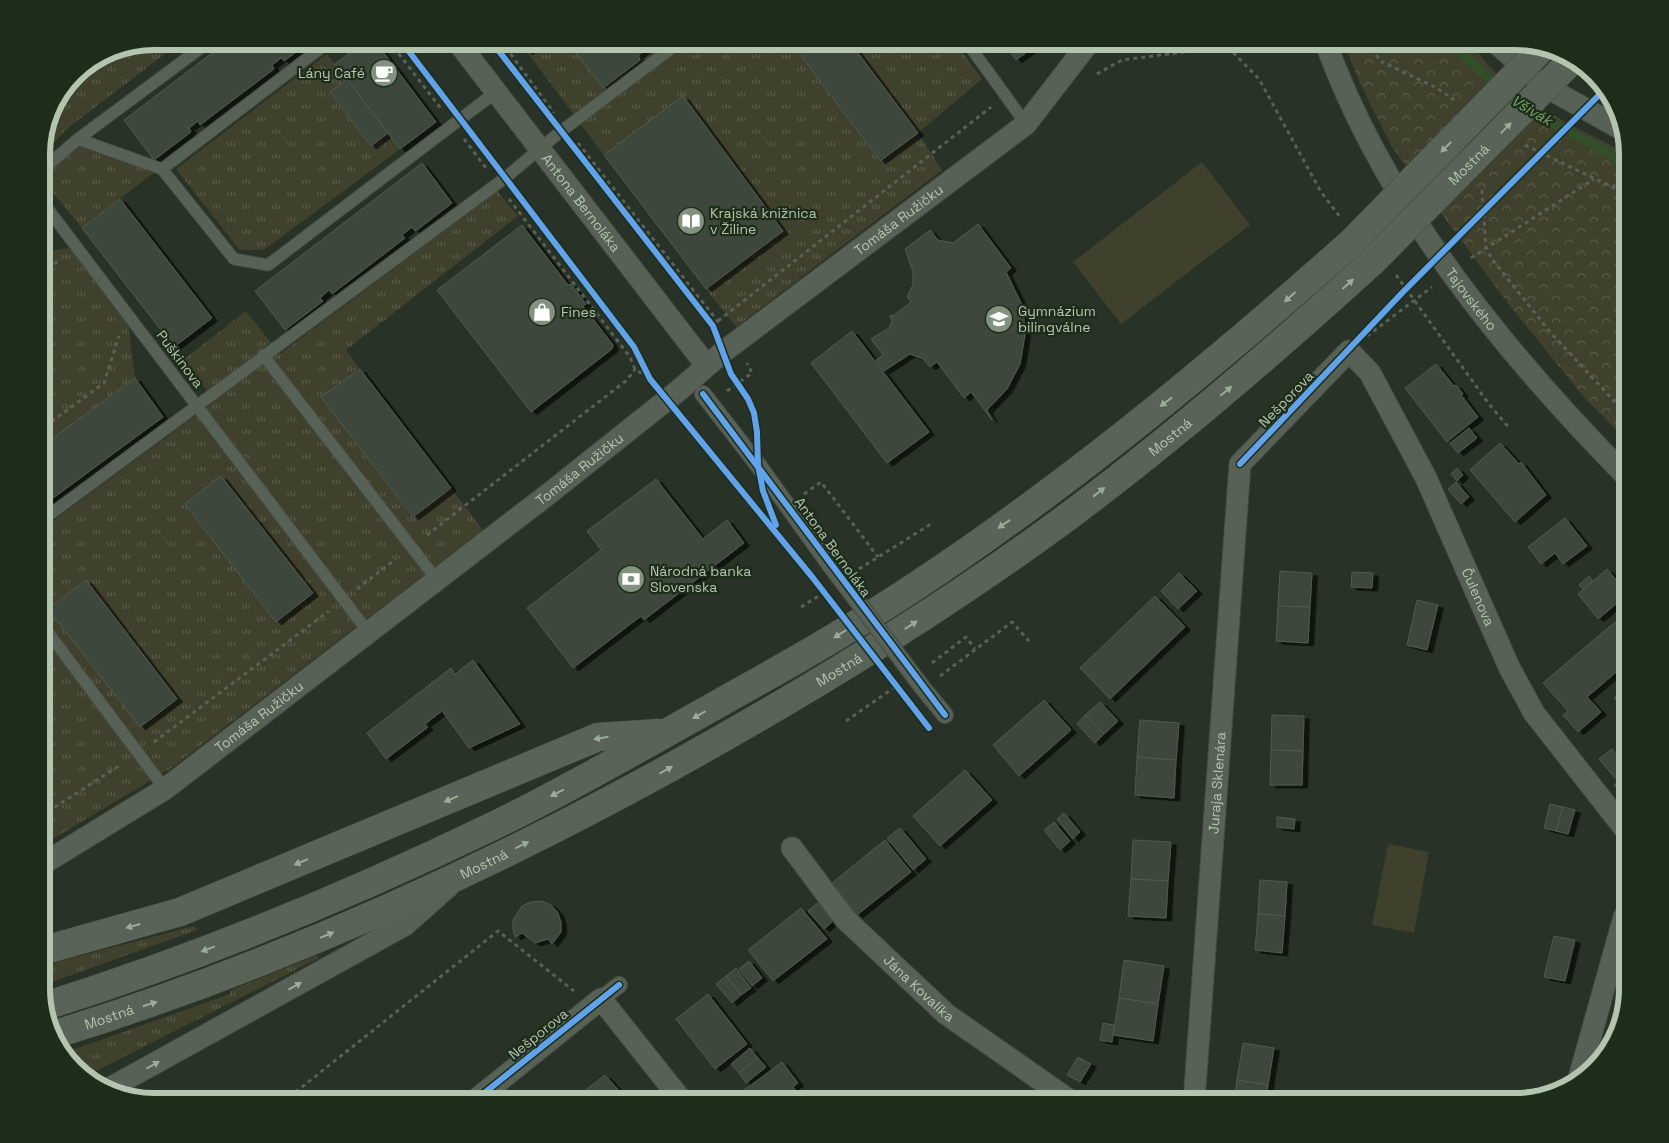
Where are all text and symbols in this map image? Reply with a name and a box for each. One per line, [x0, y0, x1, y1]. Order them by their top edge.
cafe icon: Lány Café [369, 58, 399, 88]
place label: Lány Café [298, 64, 365, 82]
water label: Všivák [1508, 90, 1558, 131]
one-way arrow [1500, 122, 1512, 134]
street label: Mostná [1444, 140, 1493, 189]
one-way arrow [1440, 141, 1452, 153]
street label: Antona Bernoláka [538, 150, 625, 256]
street label: Tomáša Ružičku [850, 180, 947, 259]
place label: Krajská knižnica v Žiline [710, 204, 817, 238]
library icon: Krajská knižnica v Žiline [676, 206, 706, 236]
street label: Tajovského [1442, 264, 1501, 334]
one-way arrow [1342, 278, 1354, 290]
one-way arrow [1284, 291, 1296, 302]
shop icon: Fines [527, 297, 557, 327]
place label: Gymnázium bilingválne [1018, 302, 1096, 336]
place label: Fines [561, 303, 596, 321]
school or university icon: Gymnázium bilingválne [984, 304, 1014, 334]
street label: Puškinova [152, 327, 208, 391]
street label: Nešporova [1255, 367, 1317, 431]
one-way arrow [1219, 385, 1232, 396]
one-way arrow [1160, 397, 1173, 408]
street label: Mostná [1145, 414, 1196, 460]
street label: Tomáša Ružičku [532, 429, 627, 510]
one-way arrow [1092, 487, 1106, 497]
street label: Antona Bernoláka [791, 493, 875, 601]
one-way arrow [997, 519, 1011, 529]
place label: Národná banka Slovenska [650, 562, 751, 596]
bank icon: Národná banka Slovenska [616, 564, 646, 594]
street label: Čulenova [1458, 565, 1499, 629]
one-way arrow [905, 621, 918, 630]
one-way arrow [833, 629, 846, 639]
street label: Mostná [813, 649, 866, 691]
street label: Tomáša Ružičku [211, 677, 307, 757]
one-way arrow [692, 710, 705, 719]
street label: Juraja Sklenára [1204, 731, 1230, 835]
one-way arrow [593, 735, 609, 743]
one-way arrow [658, 766, 673, 774]
one-way arrow [549, 789, 564, 797]
one-way arrow [444, 795, 458, 803]
one-way arrow [515, 841, 529, 849]
street label: Mostná [457, 845, 511, 883]
one-way arrow [294, 858, 308, 866]
one-way arrow [126, 922, 141, 930]
one-way arrow [320, 930, 334, 938]
one-way arrow [200, 945, 215, 953]
street label: Jána Kovalíka [880, 951, 958, 1026]
one-way arrow [288, 982, 302, 990]
one-way arrow [142, 999, 157, 1007]
street label: Mostná [82, 1000, 136, 1033]
street label: Nešporova [505, 1005, 571, 1063]
one-way arrow [146, 1060, 159, 1069]

